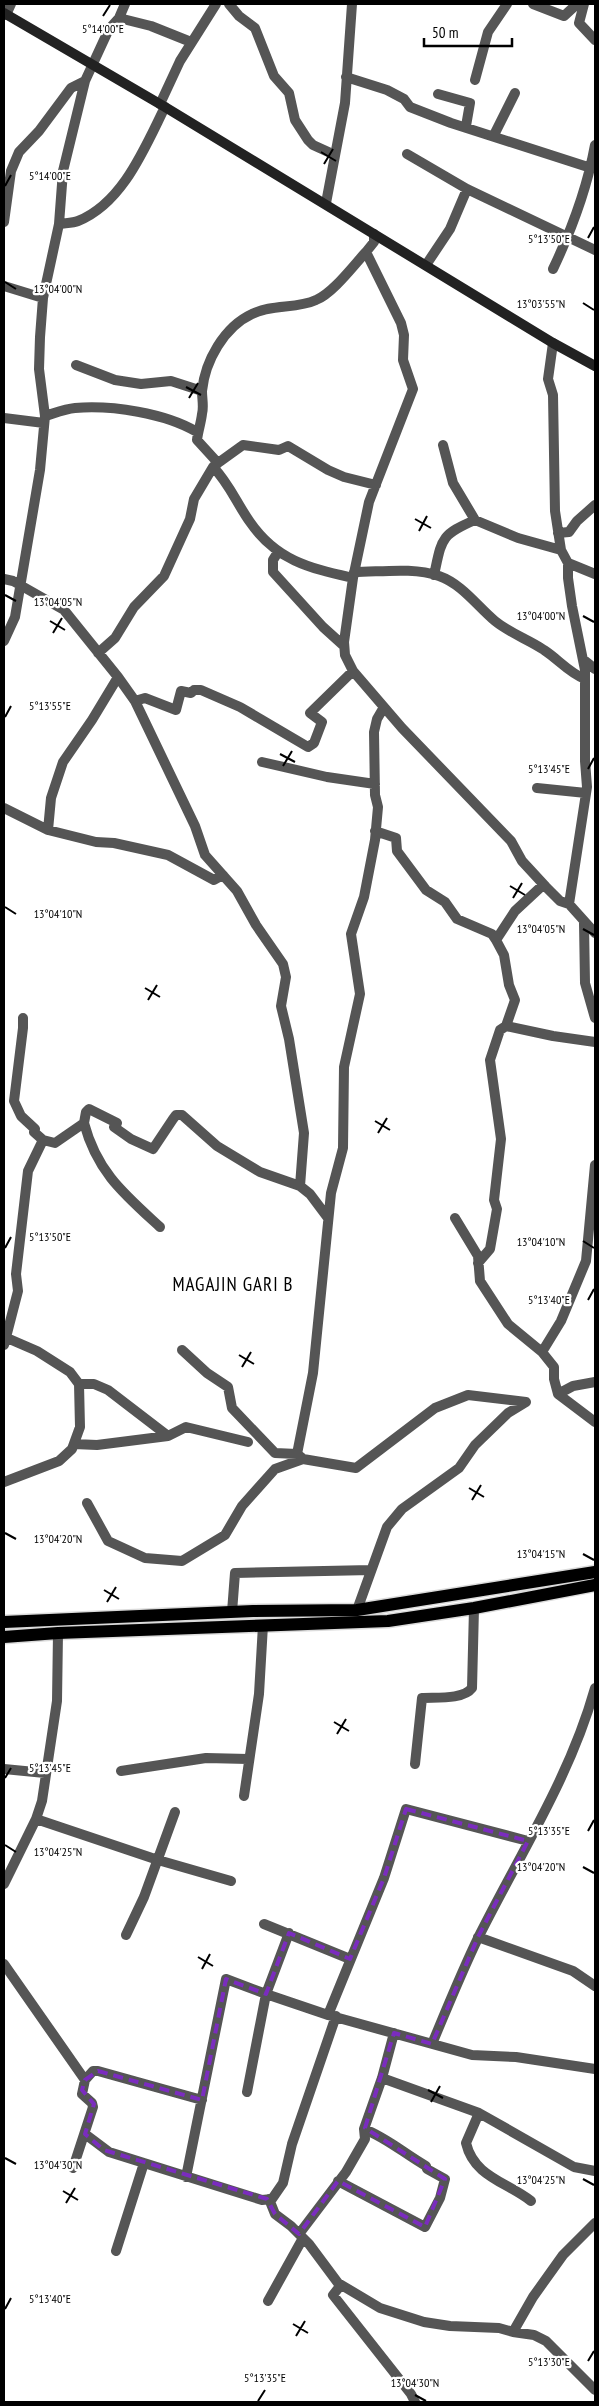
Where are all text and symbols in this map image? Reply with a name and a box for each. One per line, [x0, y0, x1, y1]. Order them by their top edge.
scale bar [424, 15, 512, 47]
text: 5°14'00"E [82, 21, 124, 36]
text: 50 m [432, 23, 458, 42]
text: 5°14'00"E [29, 168, 71, 183]
text: 5°13'50"E [528, 231, 570, 246]
text: 13°04'00"N [34, 281, 82, 296]
text: 13°03'55"N [517, 296, 565, 311]
text: 13°04'05"N [34, 594, 82, 609]
text: 13°04'00"N [517, 608, 565, 623]
text: 5°13'55"E [29, 698, 71, 713]
text: 5°13'45"E [528, 761, 570, 776]
text: 13°04'10"N [34, 906, 82, 921]
text: 13°04'05"N [517, 921, 565, 936]
text: 5°13'50"E [29, 1229, 71, 1244]
text: 13°04'10"N [517, 1234, 565, 1249]
district label: MAGAJIN GARI B [172, 1272, 294, 1296]
text: 5°13'40"E [528, 1292, 570, 1307]
text: 13°04'20"N [34, 1531, 82, 1546]
text: 13°04'15"N [517, 1546, 565, 1561]
text: 5°13'45"E [29, 1760, 71, 1775]
text: 5°13'35"E [528, 1823, 570, 1838]
text: 13°04'25"N [34, 1844, 82, 1859]
text: 13°04'20"N [517, 1859, 565, 1874]
text: 13°04'30"N [34, 2157, 82, 2172]
text: 13°04'25"N [517, 2172, 565, 2187]
text: 5°13'40"E [29, 2291, 71, 2306]
text: 5°13'30"E [528, 2354, 570, 2369]
text: 5°13'35"E [244, 2370, 286, 2385]
text: 13°04'30"N [391, 2375, 439, 2390]

